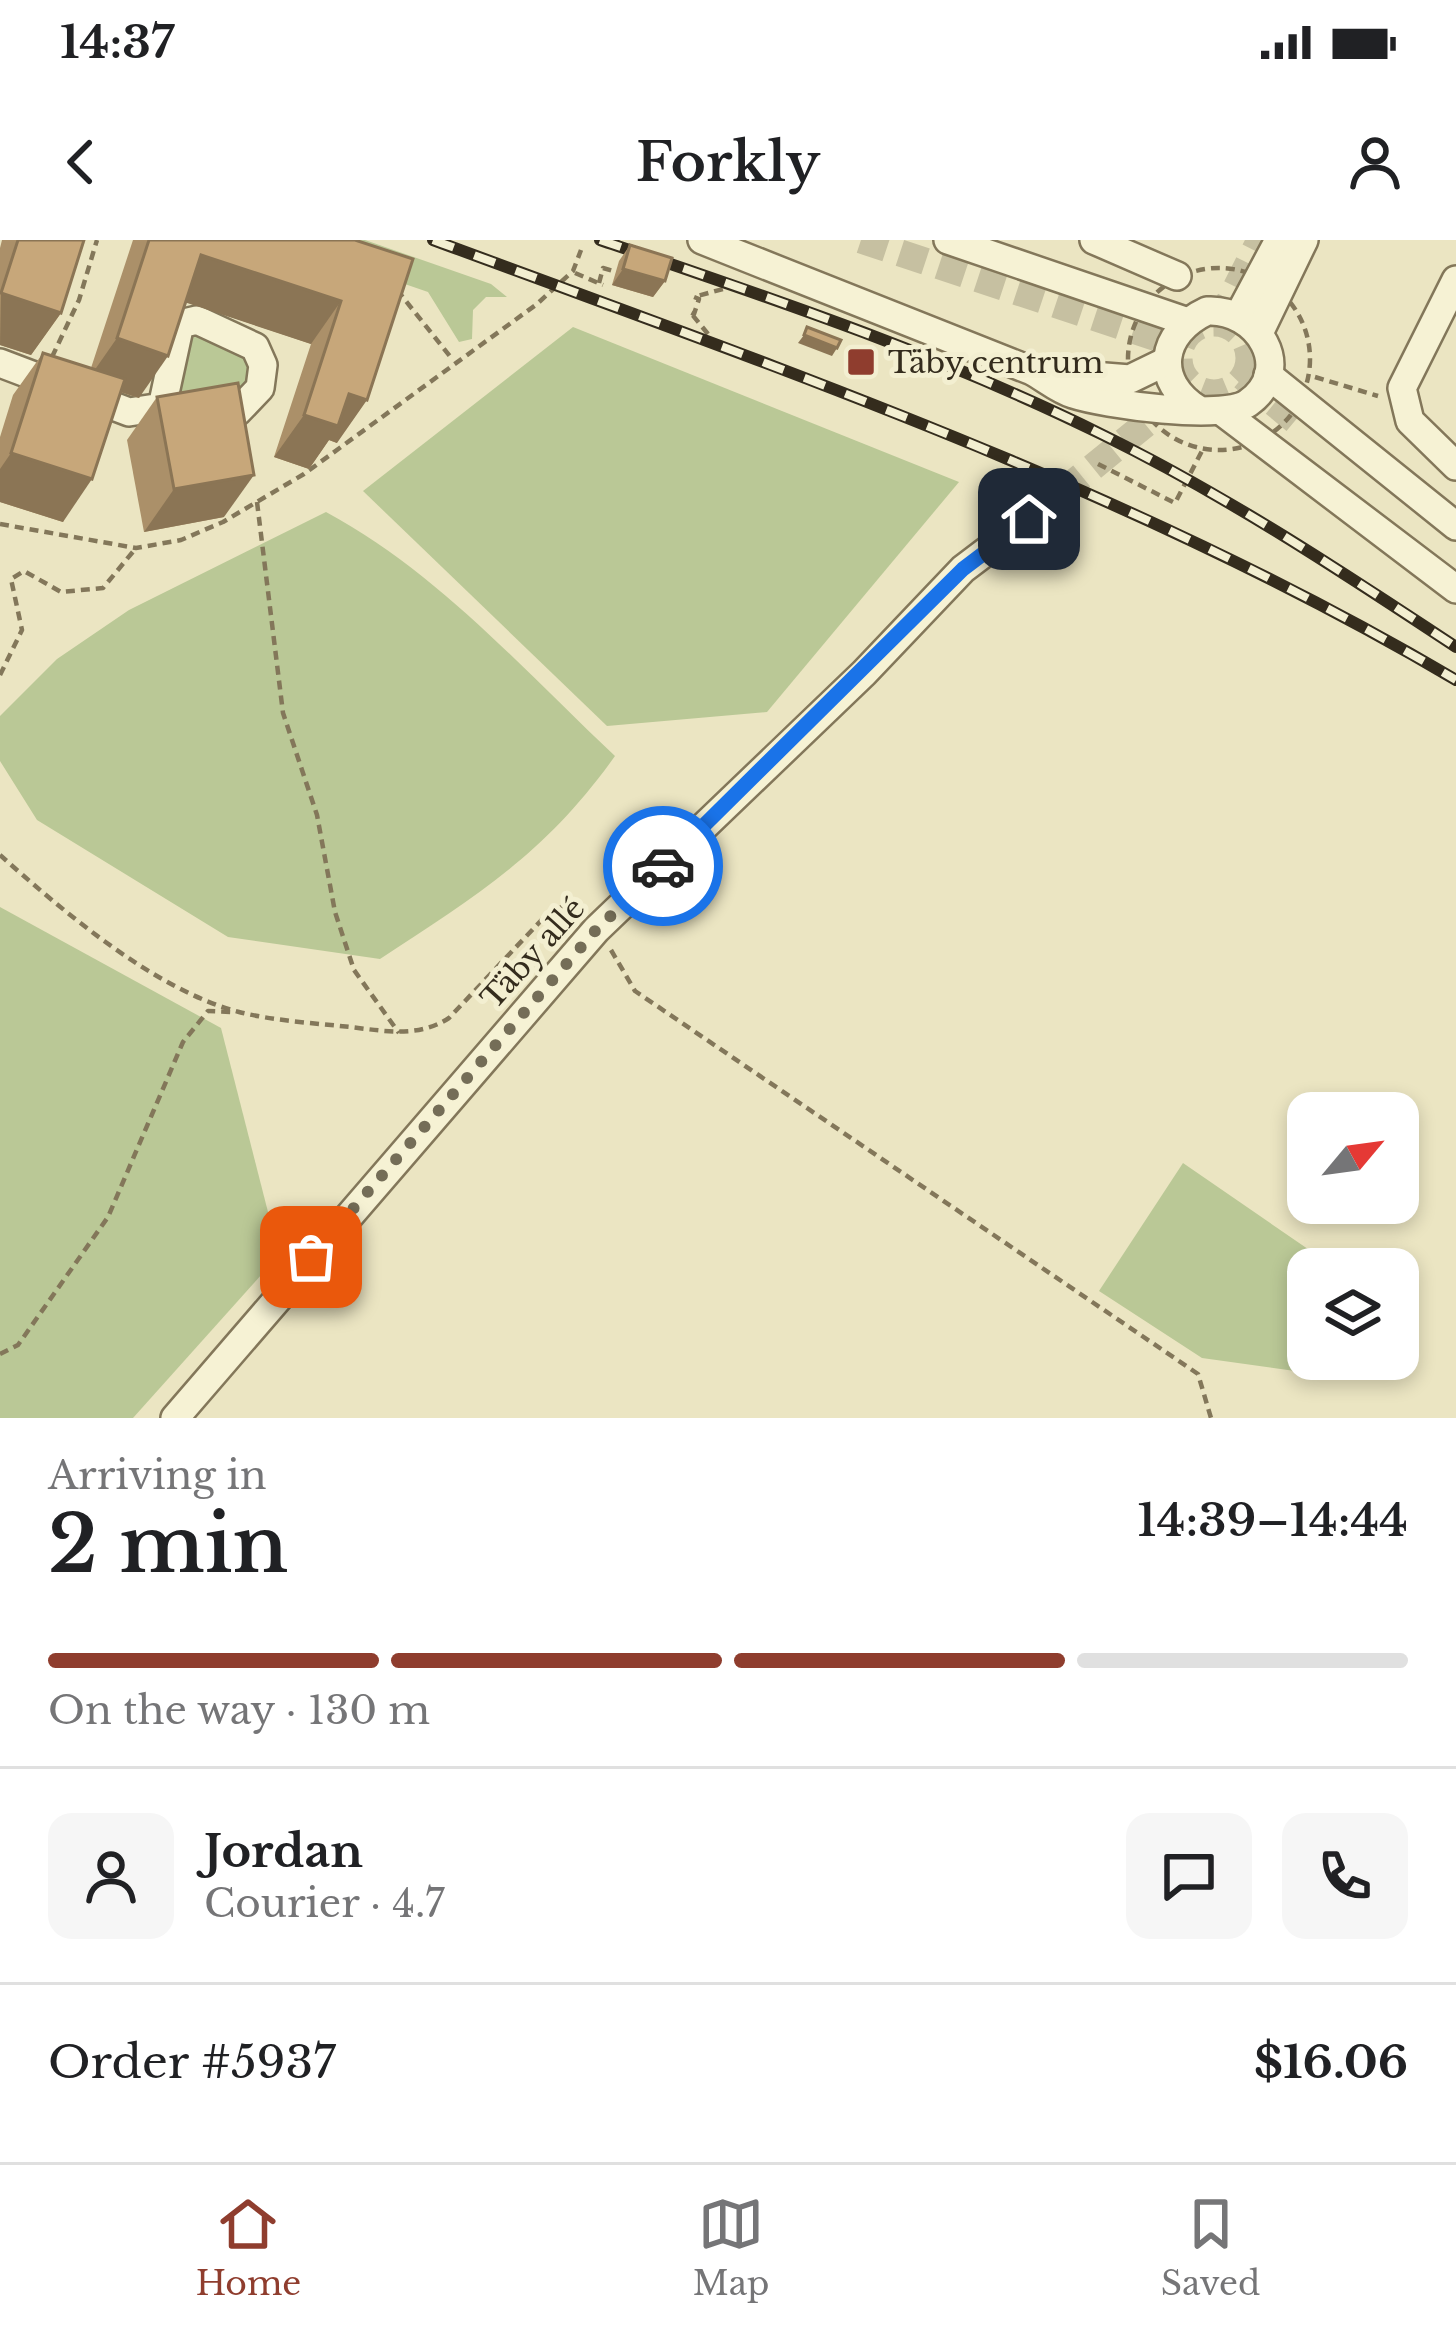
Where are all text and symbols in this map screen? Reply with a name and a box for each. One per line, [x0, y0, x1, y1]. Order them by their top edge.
text: 14:37 [60, 14, 174, 70]
icon: back [48, 129, 114, 195]
text: Forkly [636, 129, 820, 196]
icon: person [1342, 129, 1408, 195]
place label: Täby centrum [888, 344, 1103, 381]
marker: Täby centrum [845, 346, 877, 378]
pin [978, 468, 1080, 570]
icon: home [996, 486, 1062, 552]
courier [603, 806, 723, 926]
icon: car [630, 833, 696, 899]
street label: Täby allé [473, 890, 593, 1016]
north arrow [1287, 1092, 1419, 1224]
map controls [1287, 1092, 1419, 1380]
pin [260, 1206, 362, 1308]
icon: bag [278, 1224, 344, 1290]
button: layers [1287, 1248, 1419, 1380]
text: Arriving in [48, 1451, 267, 1500]
text: 14:39–14:44 [1137, 1492, 1408, 1548]
text: 2 min [48, 1496, 288, 1593]
text: On the way · 130 m [48, 1686, 430, 1735]
button: person [48, 1813, 174, 1939]
button: chat [1126, 1813, 1252, 1939]
button: phone [1282, 1813, 1408, 1939]
text: Jordan [204, 1823, 363, 1879]
text: Courier · 4.7 [204, 1879, 445, 1928]
text: Order #5937 [48, 2034, 336, 2090]
text: $16.06 [1254, 2034, 1408, 2090]
tab: Home [196, 2191, 301, 2304]
tab: Map [693, 2191, 769, 2304]
tab: Saved [1161, 2191, 1260, 2304]

